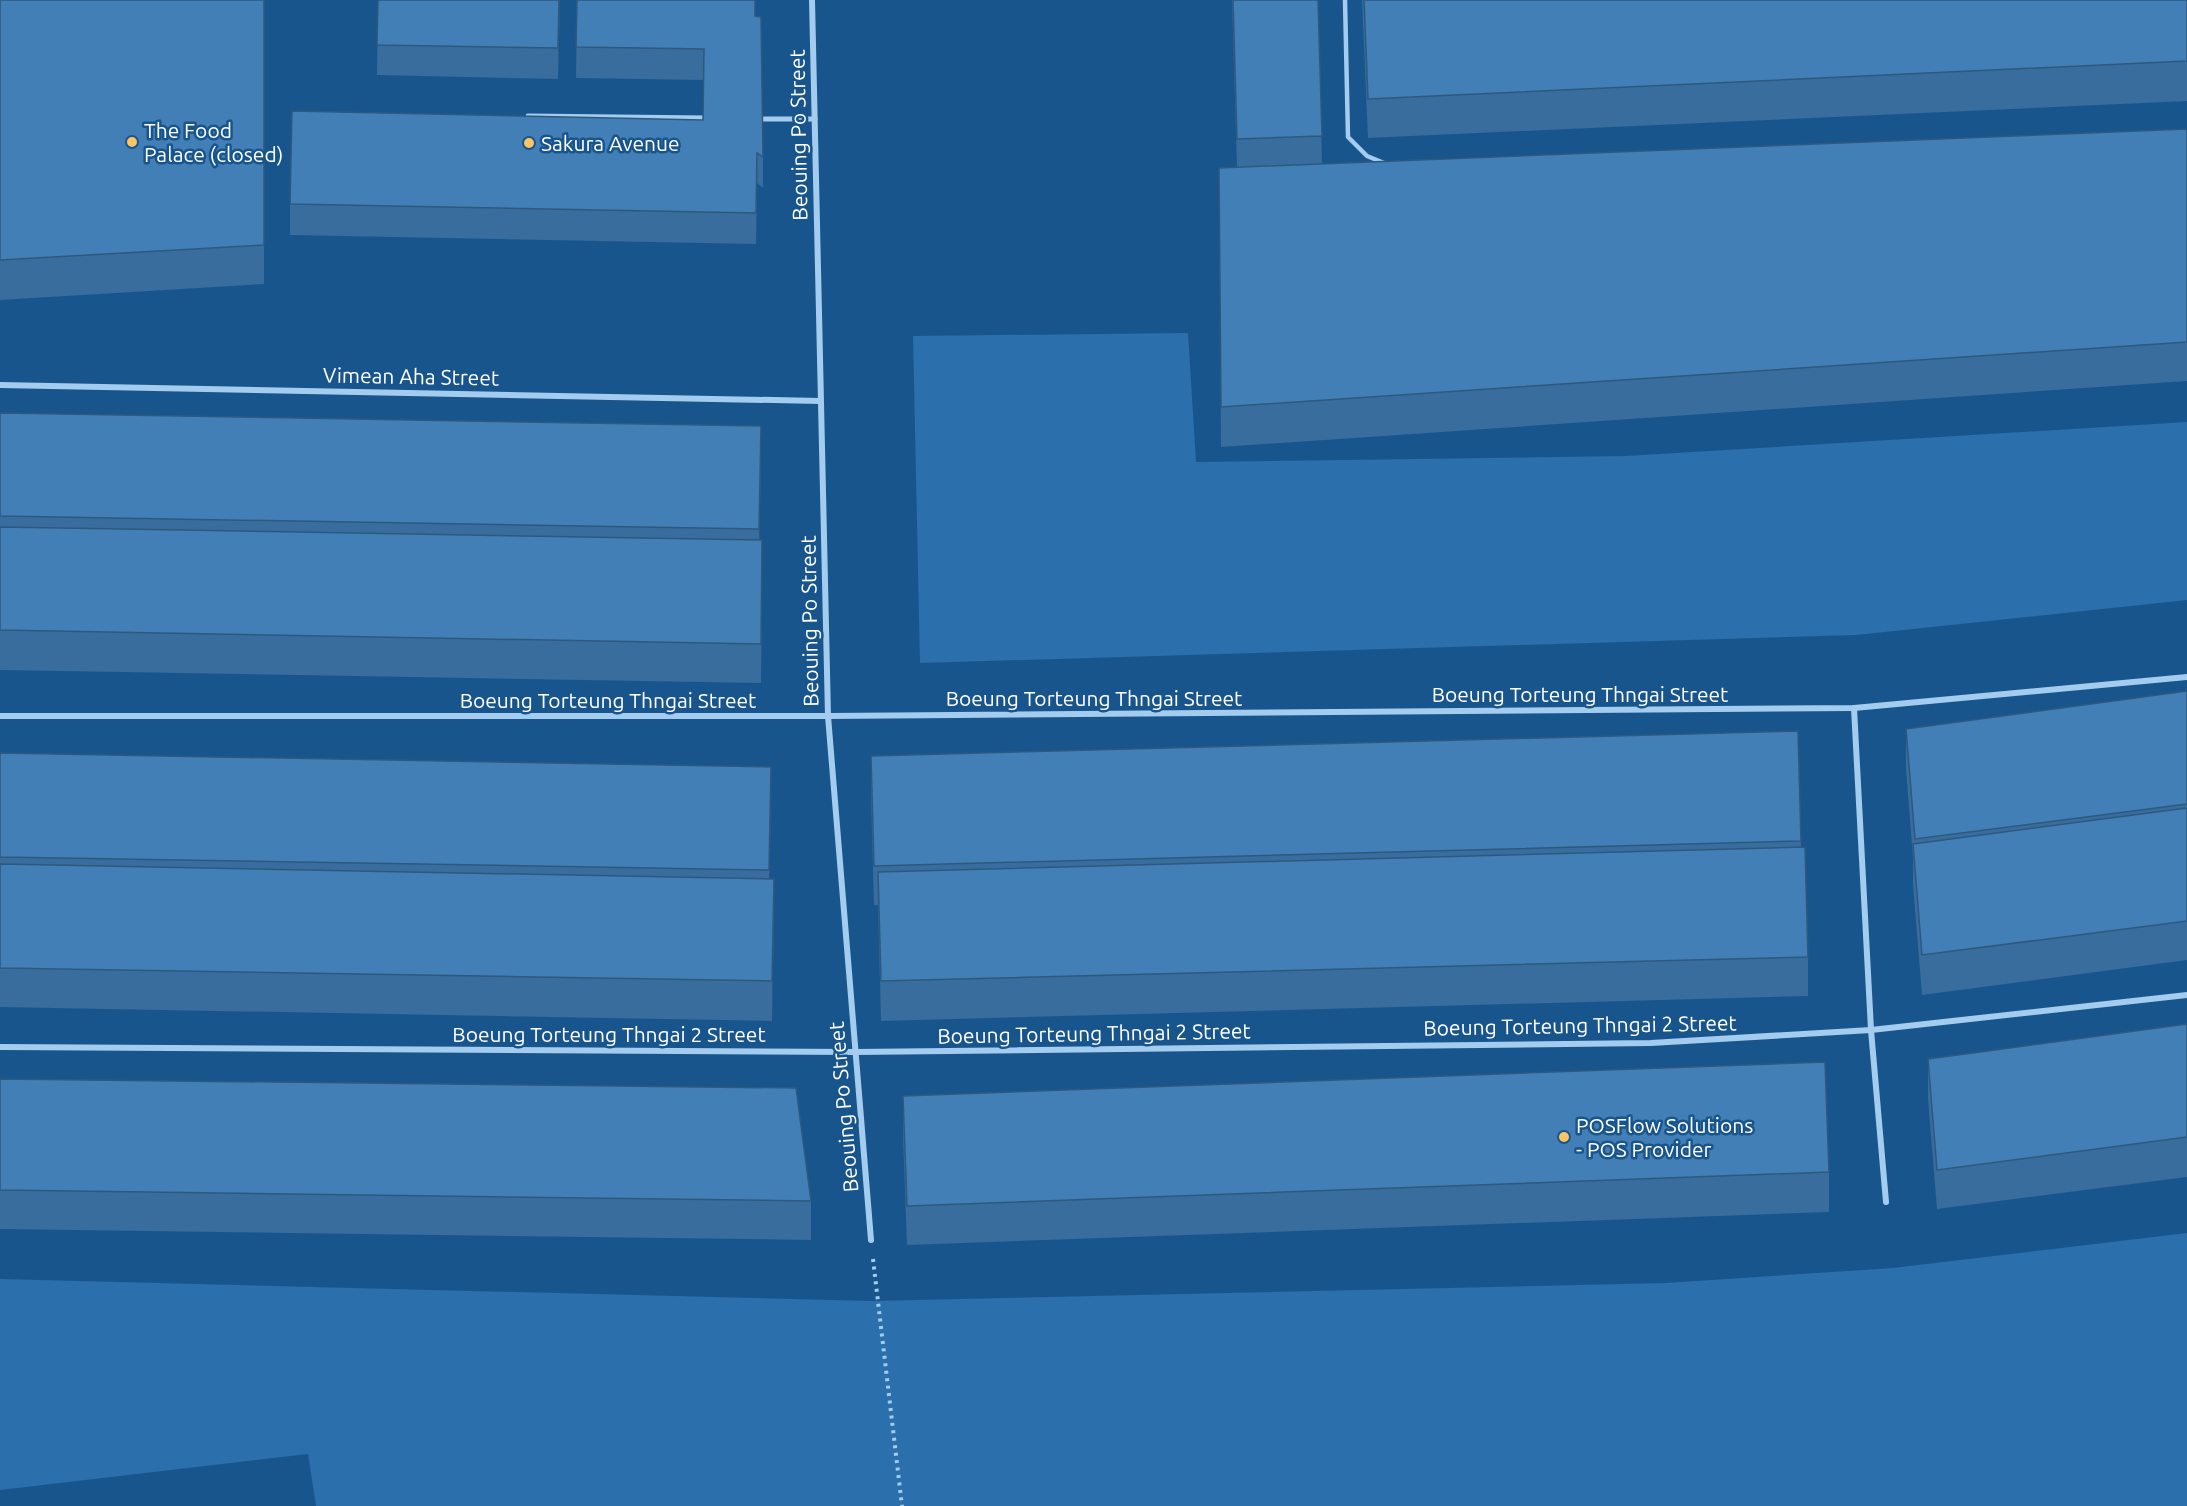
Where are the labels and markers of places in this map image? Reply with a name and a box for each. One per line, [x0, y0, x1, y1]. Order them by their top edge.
place label: The Food Palace (closed) [144, 118, 283, 166]
place label: Sakura Avenue [541, 131, 680, 155]
marker: The Food Palace (closed) [125, 135, 139, 149]
marker: Sakura Avenue [522, 136, 536, 150]
place label: POSFlow Solutions - POS Provider [1576, 1113, 1753, 1161]
marker: POSFlow Solutions - POS Provider [1557, 1130, 1571, 1144]

